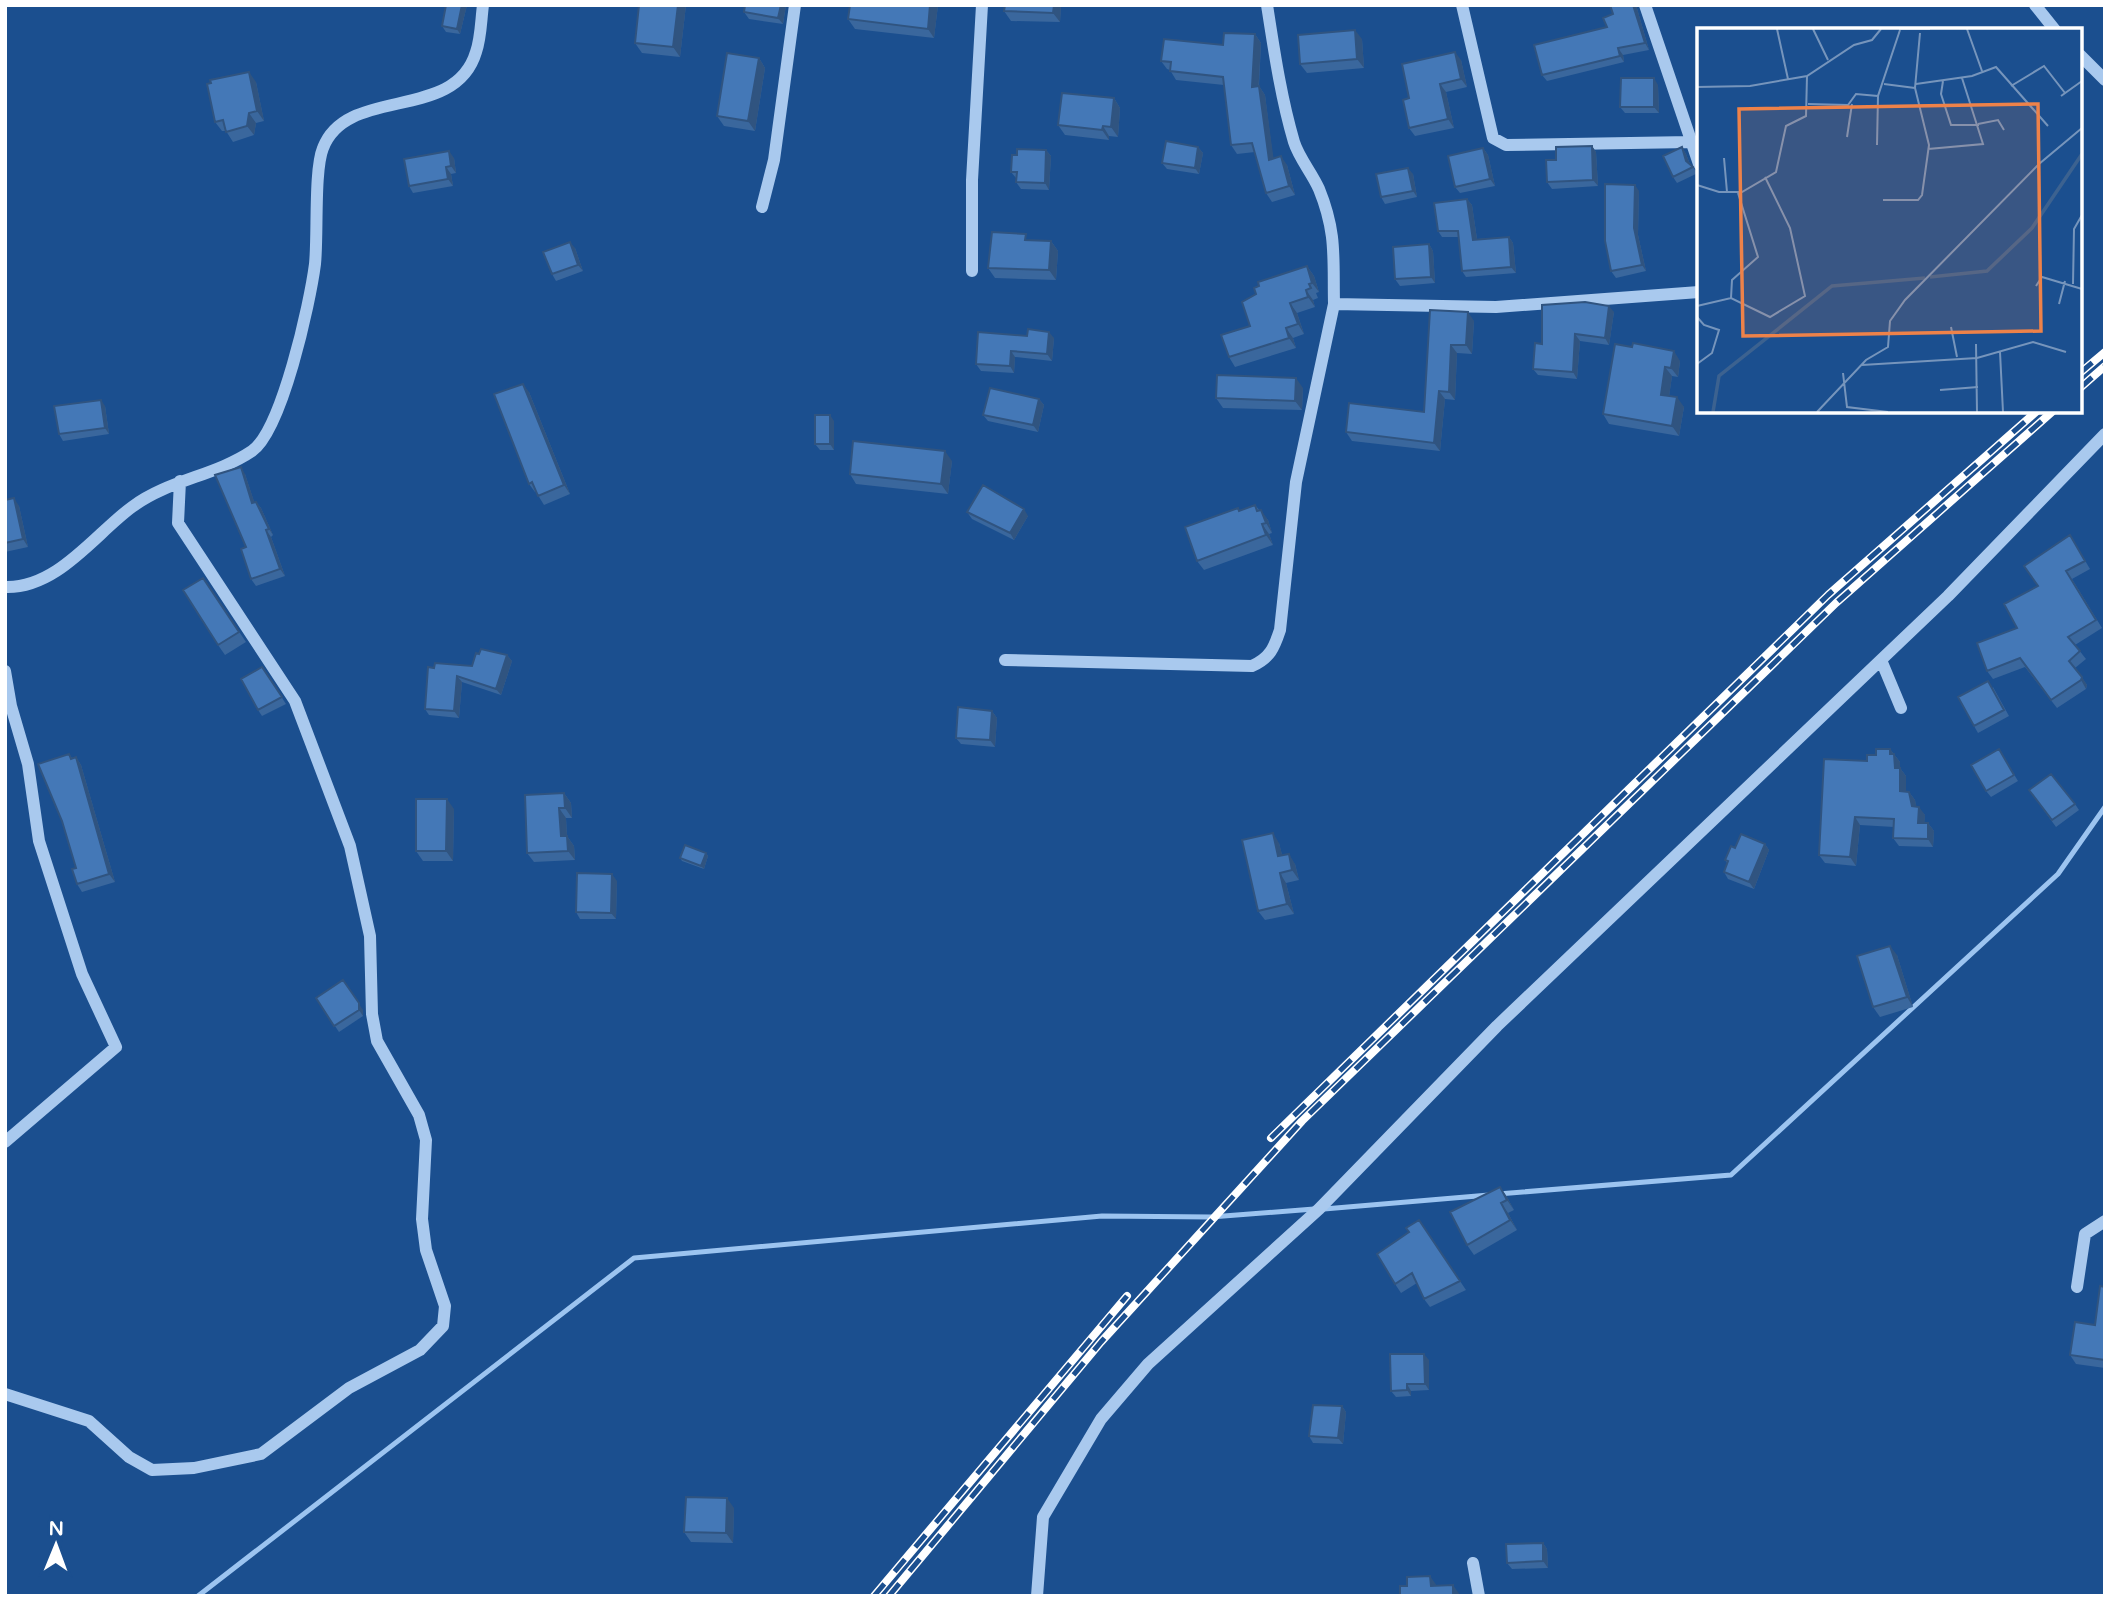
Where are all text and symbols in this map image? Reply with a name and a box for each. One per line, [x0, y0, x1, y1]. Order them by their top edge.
inset map [1697, 28, 2082, 413]
north arrow [21, 1510, 91, 1580]
text: N [48, 1518, 64, 1540]

